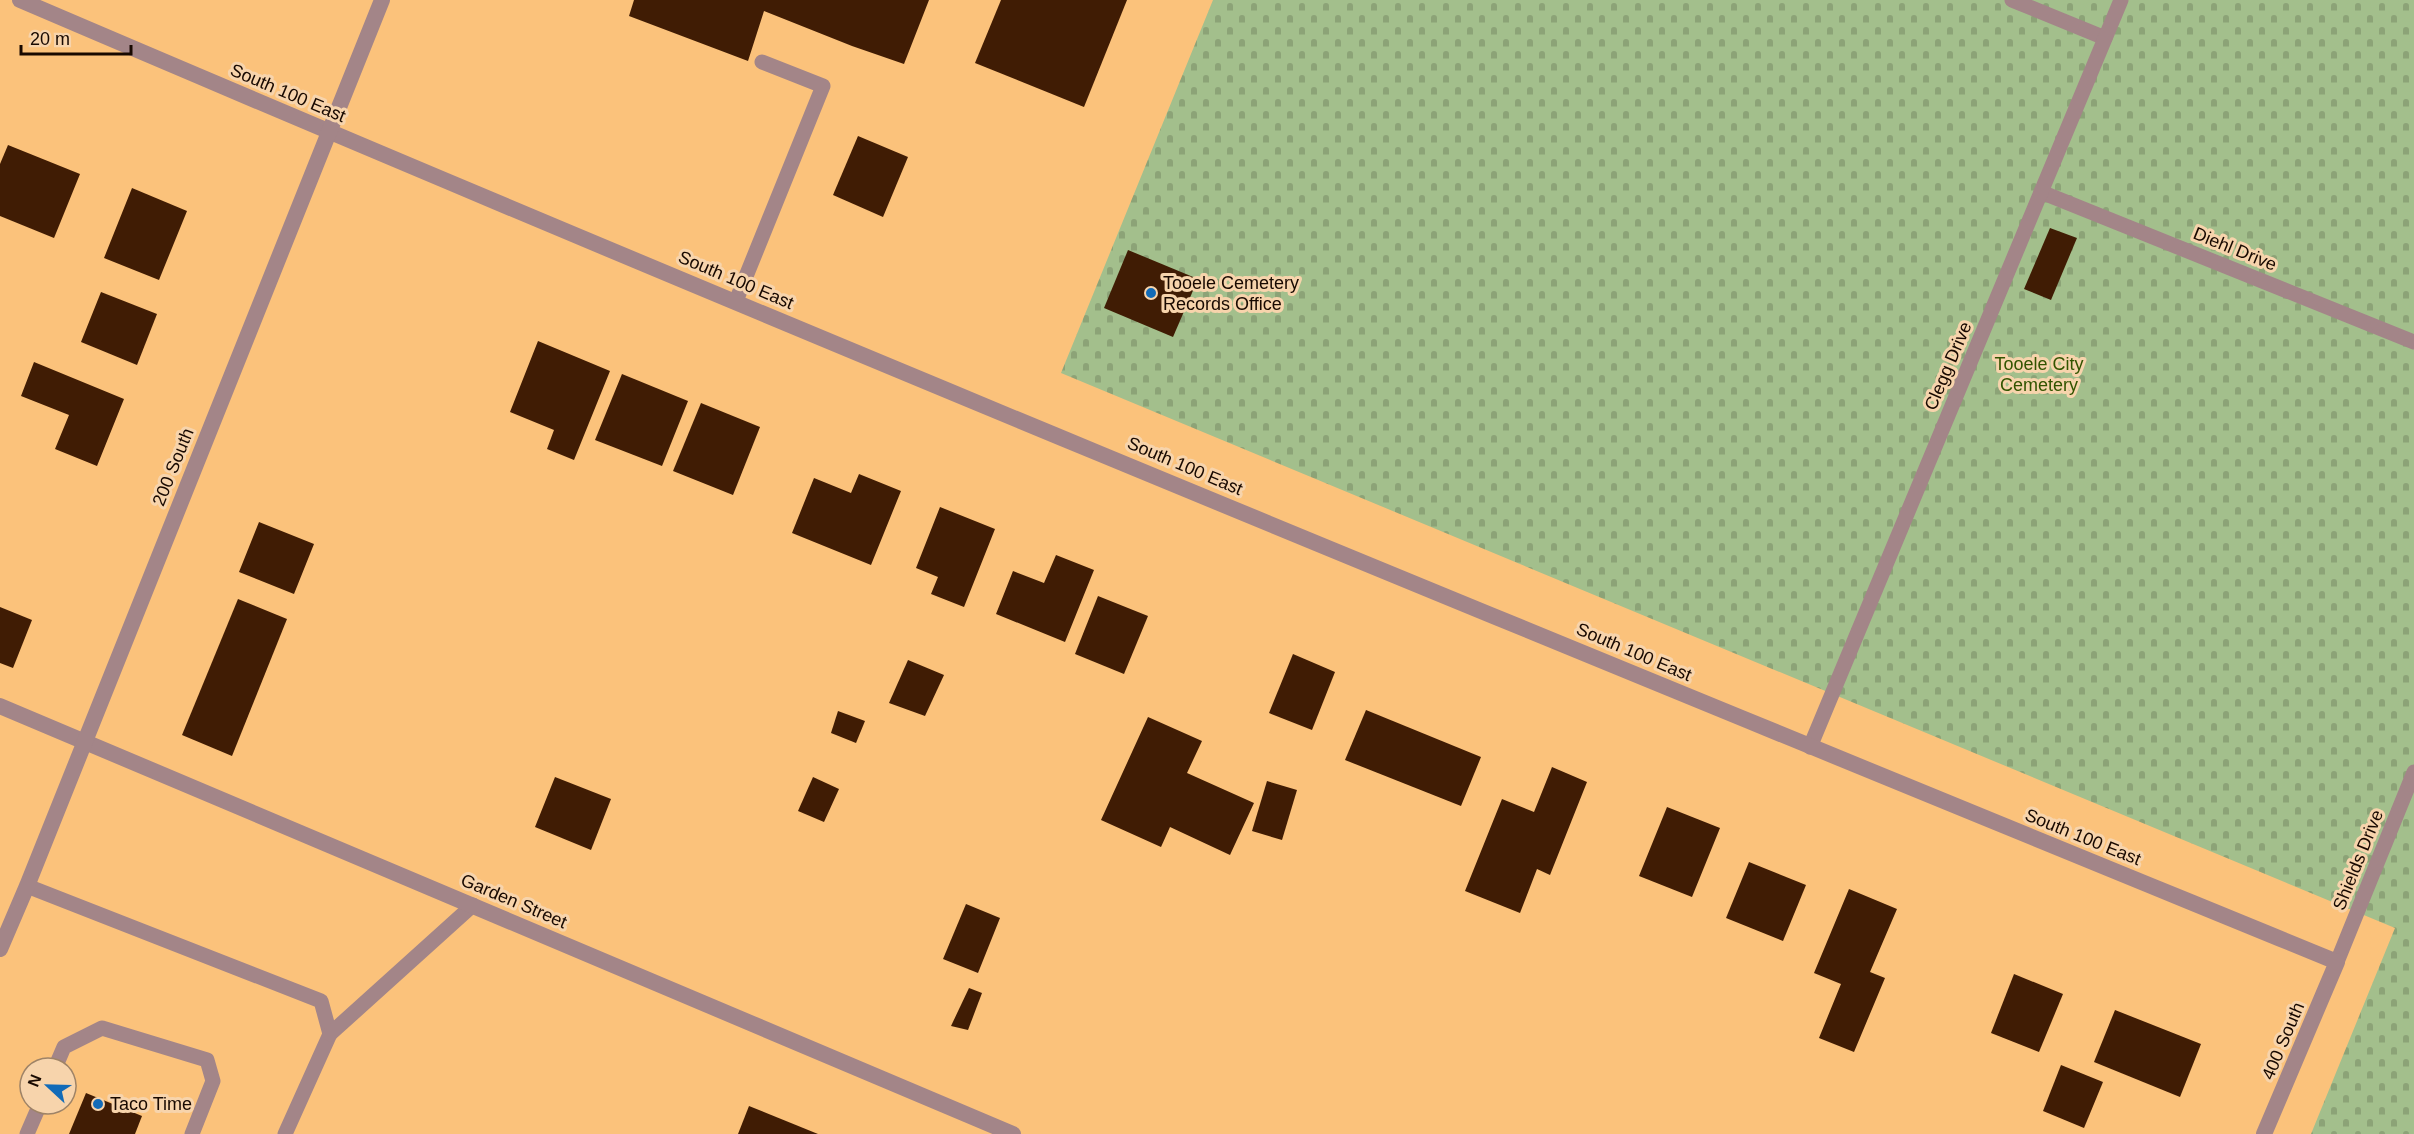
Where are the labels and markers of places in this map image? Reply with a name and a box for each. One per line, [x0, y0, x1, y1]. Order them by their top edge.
place label: Tooele Cemetery Records Office [1163, 273, 1299, 314]
marker: Tooele Cemetery Records Office [1144, 286, 1158, 300]
place label: Taco Time [110, 1094, 192, 1114]
marker: Taco Time [91, 1097, 105, 1111]

